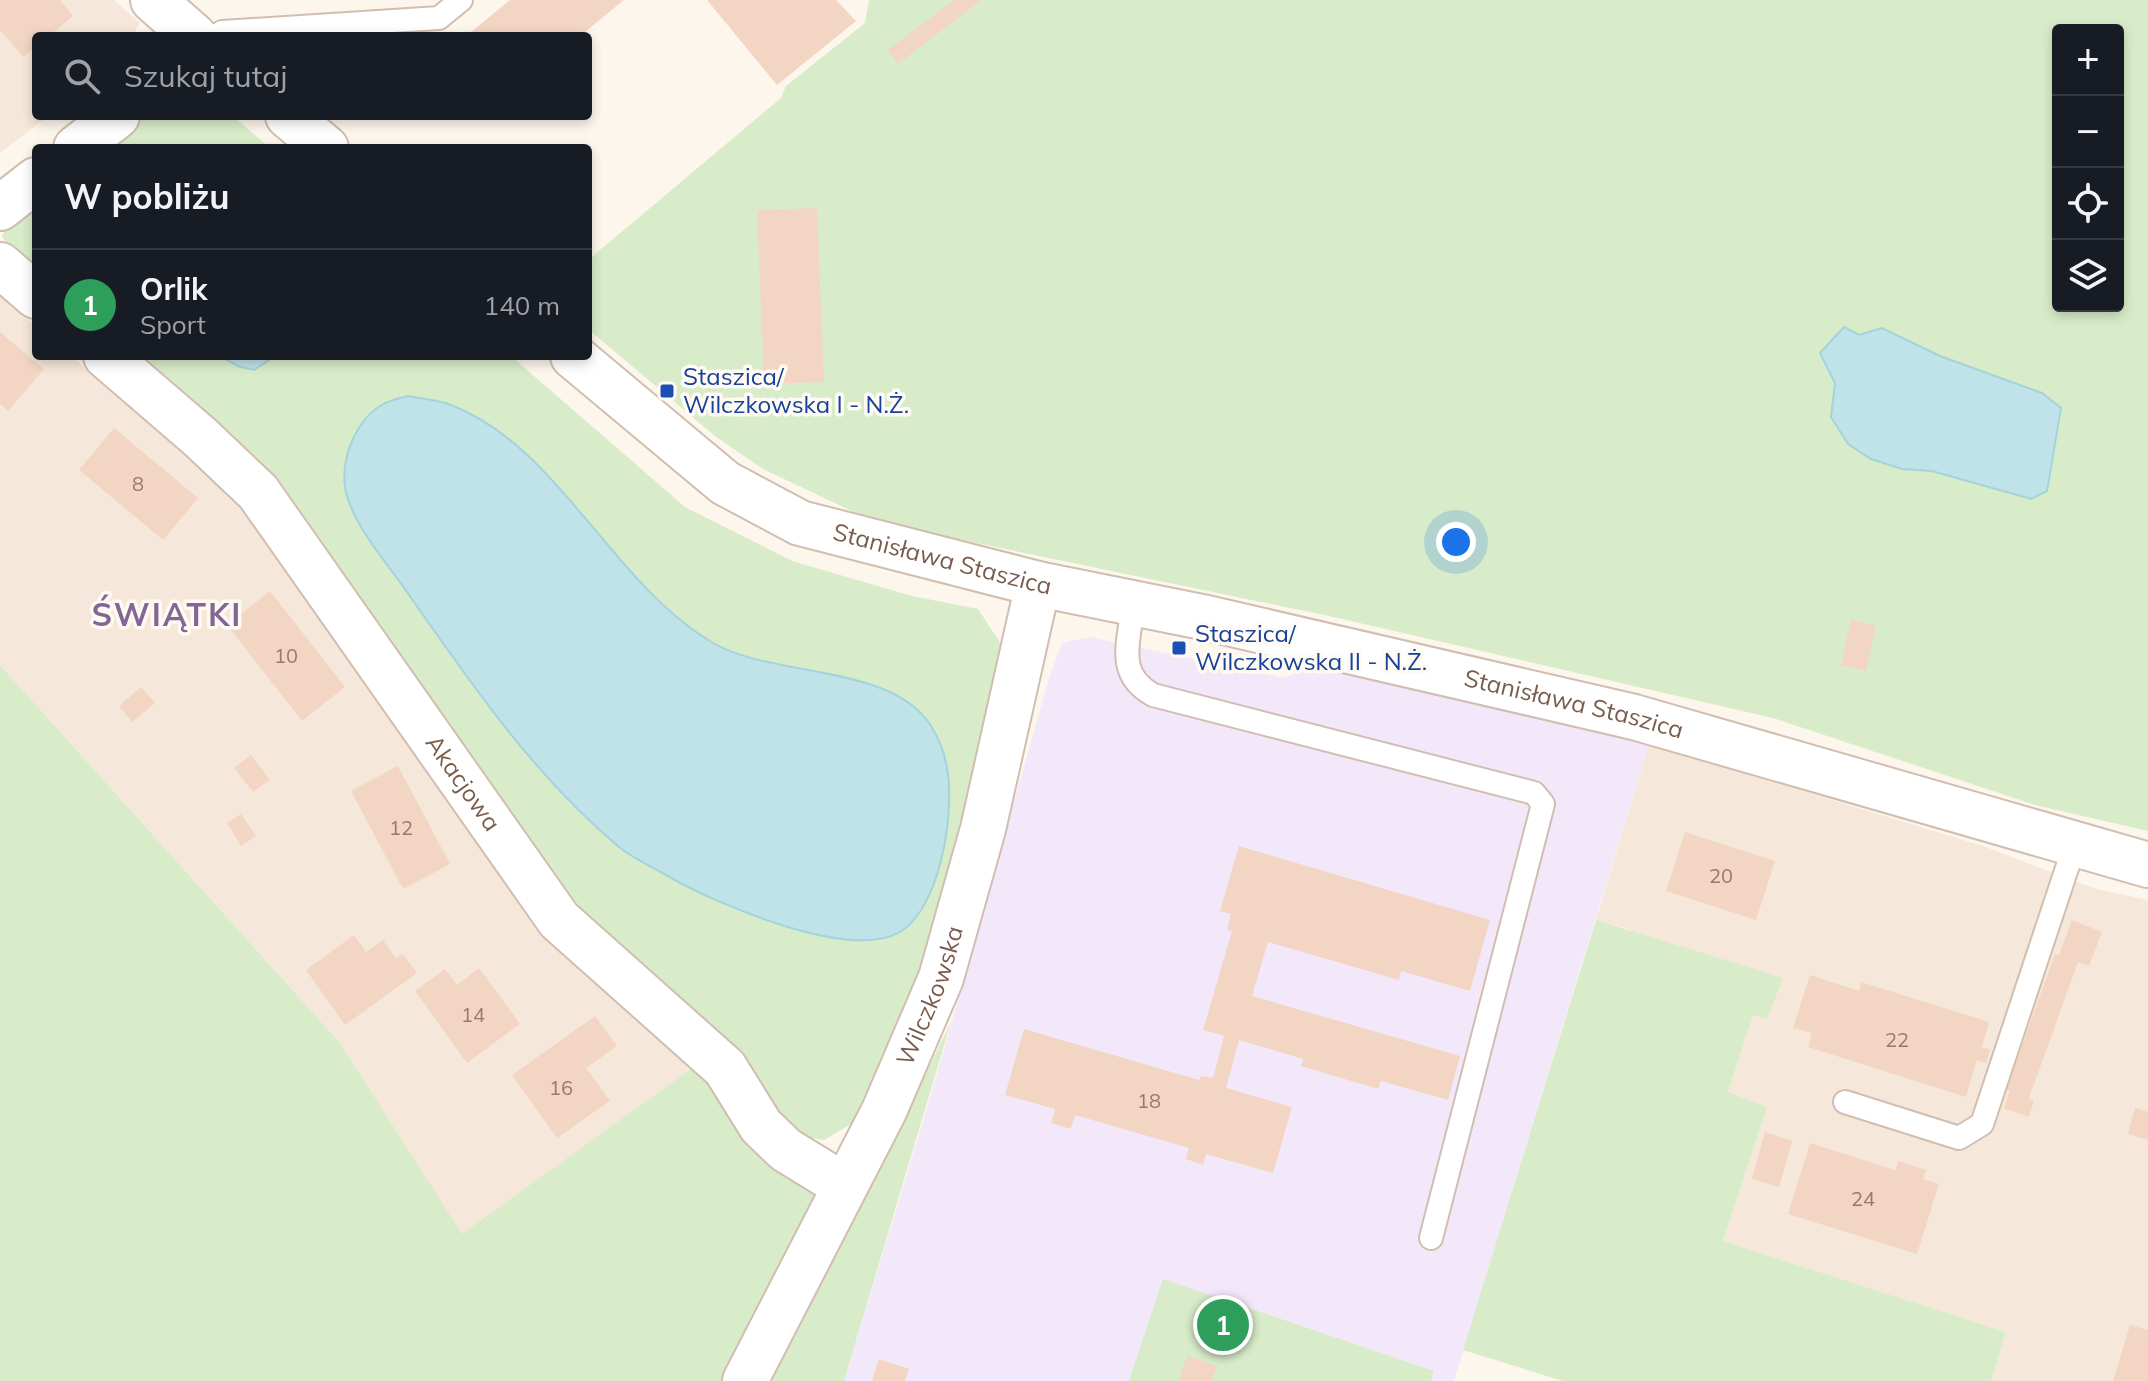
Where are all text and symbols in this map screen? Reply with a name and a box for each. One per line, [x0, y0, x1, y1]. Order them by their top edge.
map controls [2052, 24, 2124, 312]
button: + [2052, 24, 2124, 96]
search box [32, 32, 592, 120]
icon: search [60, 54, 104, 98]
text: Szukaj tutaj [124, 57, 287, 95]
button: − [2052, 96, 2124, 168]
button: locate [2052, 168, 2124, 240]
text: W pobliżu [64, 175, 230, 218]
button: layers [2052, 240, 2124, 312]
text: Orlik [140, 270, 208, 308]
text: 1 [82, 289, 98, 322]
text: 140 m [484, 289, 560, 322]
text: Sport [140, 308, 206, 341]
place label: Staszica/ Wilczkowska I - N.Ż. [683, 361, 909, 419]
marker: Staszica/ Wilczkowska I - N.Ż. [658, 382, 676, 400]
house number: 8 [132, 471, 144, 496]
street label: Stanisława Staszica [830, 516, 1054, 600]
your location [1436, 522, 1476, 562]
district label: ŚWIĄTKI [92, 594, 242, 634]
place label: Staszica/ Wilczkowska II - N.Ż. [1195, 618, 1427, 676]
marker: Staszica/ Wilczkowska II - N.Ż. [1170, 639, 1188, 657]
house number: 10 [274, 643, 298, 668]
street label: Stanisława Staszica [1462, 662, 1687, 745]
street label: Akacjowa [420, 729, 508, 836]
house number: 12 [389, 815, 413, 840]
house number: 20 [1709, 863, 1733, 888]
street label: Wilczkowska [889, 922, 969, 1070]
house number: 14 [461, 1002, 485, 1027]
house number: 22 [1885, 1027, 1909, 1052]
house number: 16 [549, 1075, 573, 1100]
house number: 18 [1137, 1088, 1161, 1113]
house number: 24 [1851, 1186, 1875, 1211]
pin: 1 [1197, 1295, 1249, 1355]

